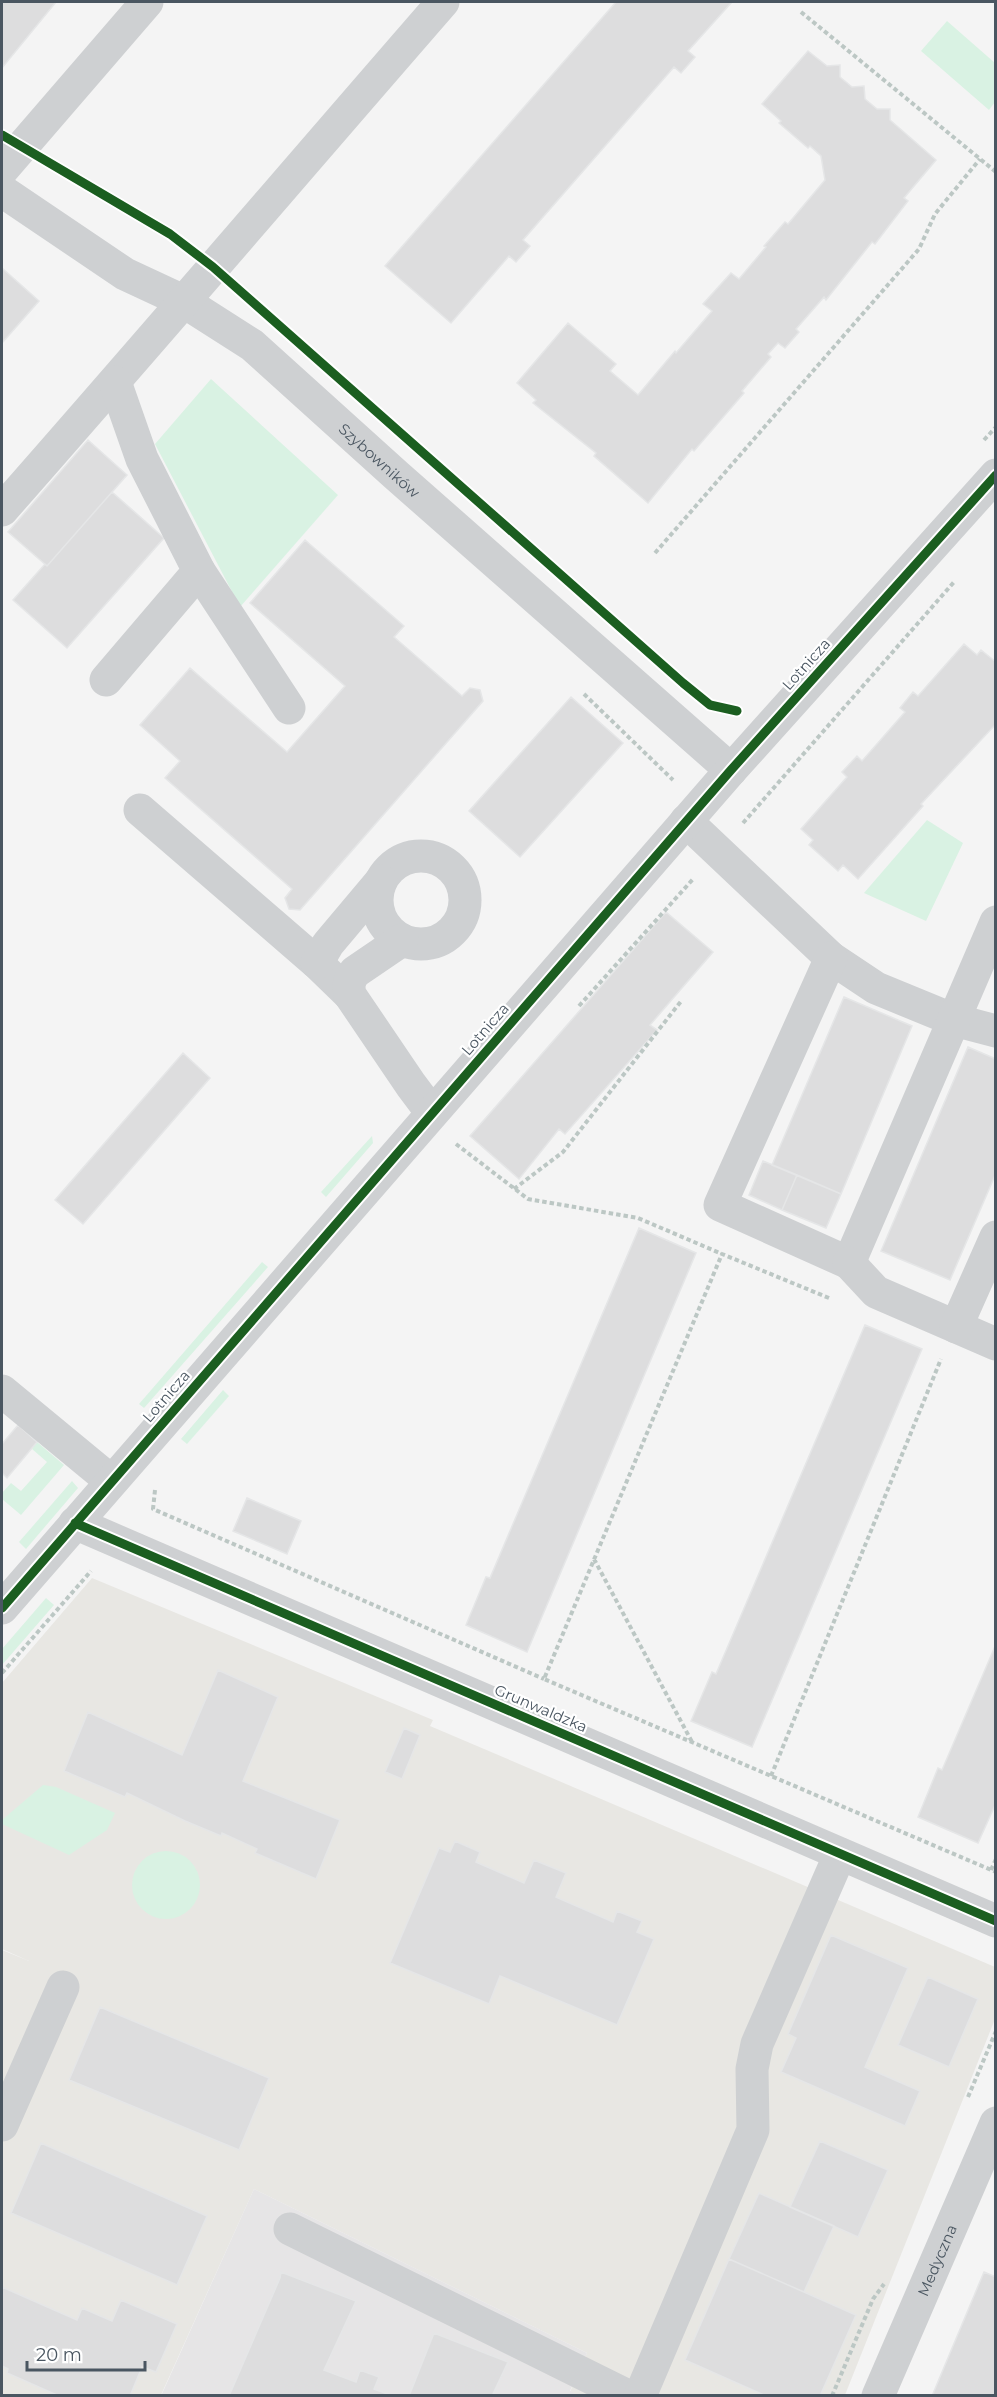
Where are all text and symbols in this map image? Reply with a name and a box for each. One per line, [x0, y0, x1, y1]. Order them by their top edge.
street label: Szybowników [335, 419, 425, 502]
street label: Lotnicza [778, 634, 834, 694]
street label: Lotnicza [457, 999, 513, 1059]
street label: Lotnicza [138, 1366, 194, 1426]
street label: Grunwaldzka [492, 1680, 590, 1736]
street label: Medyczna [913, 2221, 961, 2299]
scale bar [27, 2334, 146, 2372]
text: 20 m [36, 2344, 82, 2366]

